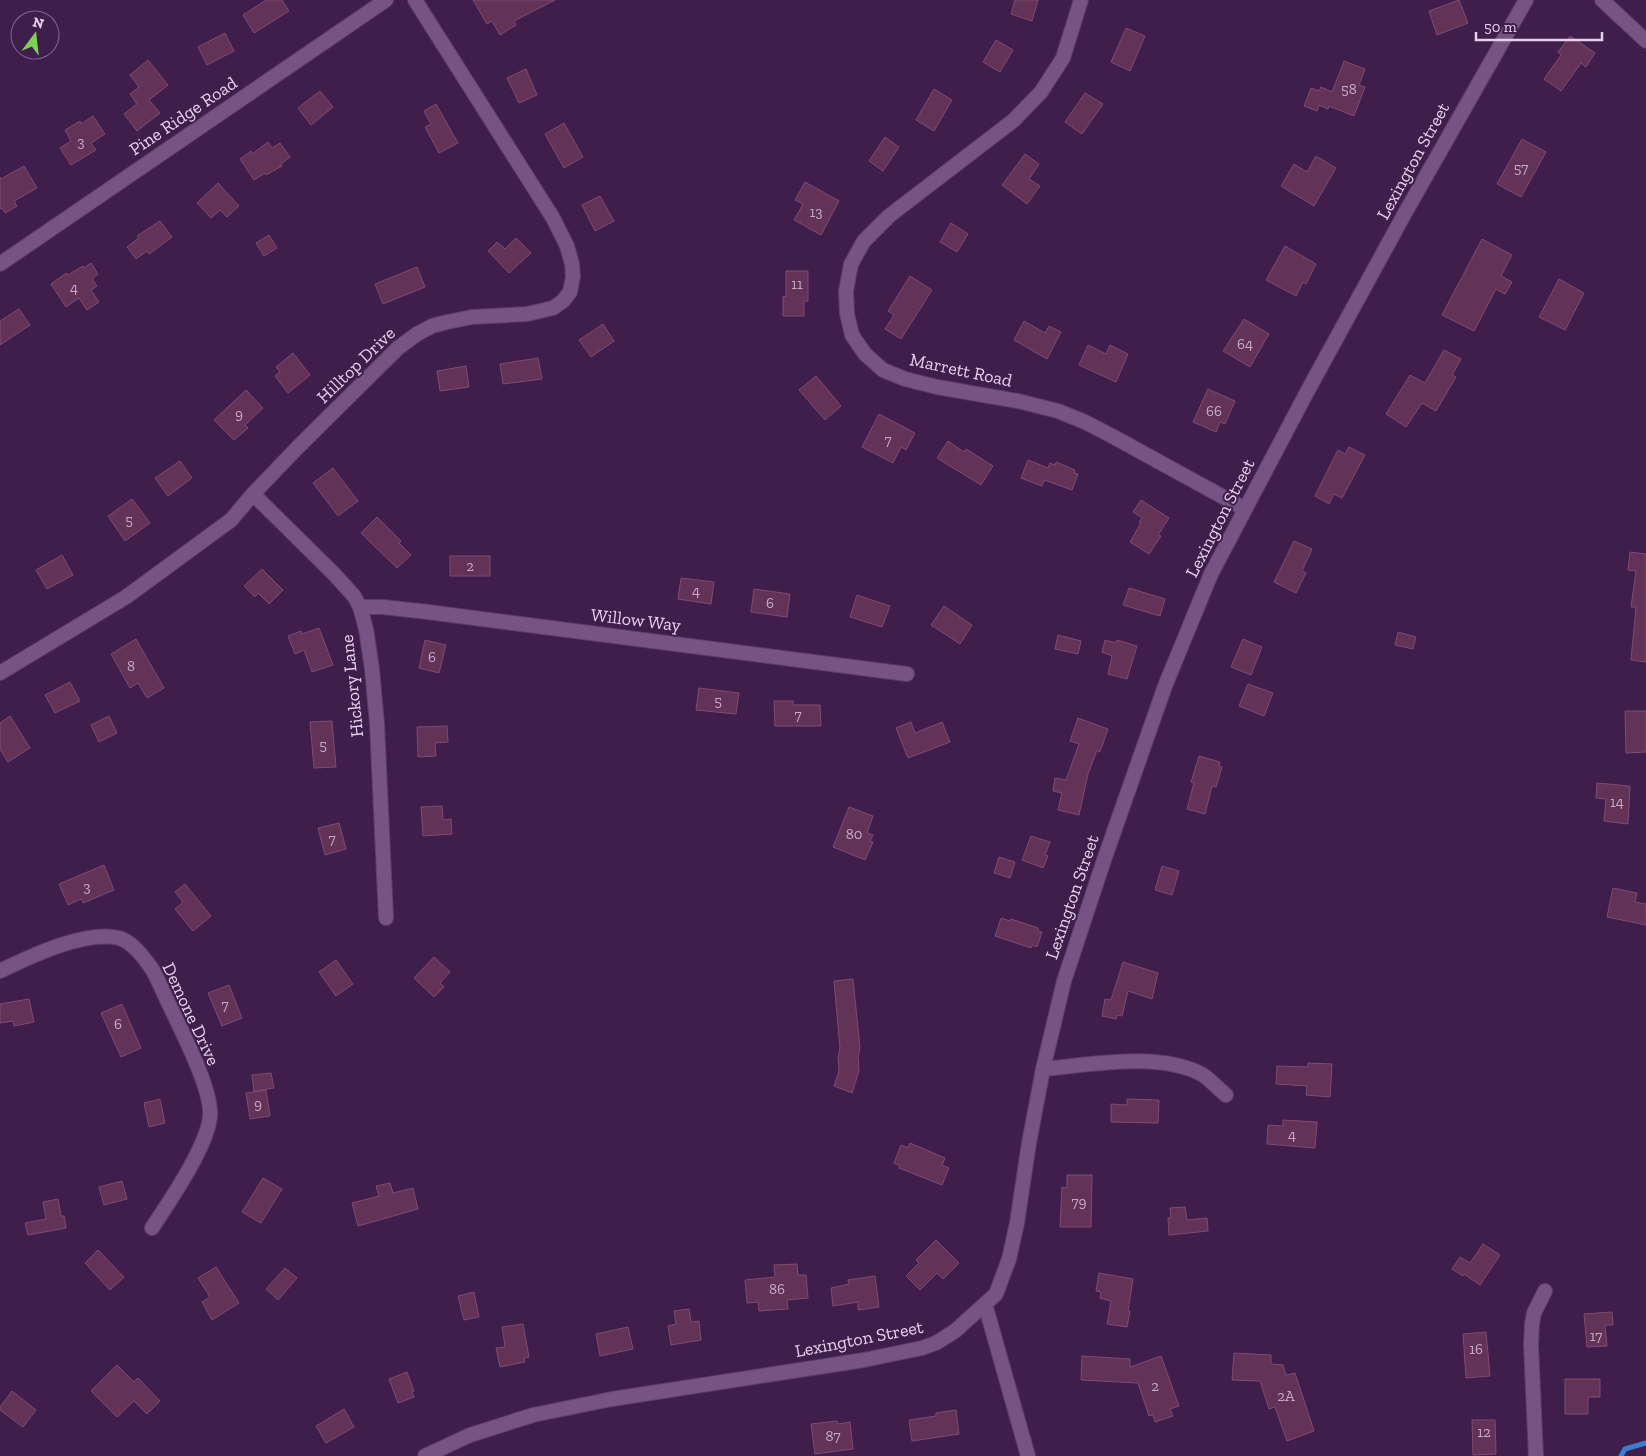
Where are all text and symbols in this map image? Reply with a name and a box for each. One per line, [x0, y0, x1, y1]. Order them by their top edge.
north arrow [10, 10, 60, 60]
scale bar [1476, 10, 1602, 42]
text: N [31, 13, 46, 33]
text: 50 m [1484, 18, 1517, 36]
street label: Pine Ridge Road [125, 72, 241, 160]
house number: 58 [1341, 80, 1357, 98]
street label: Lexington Street [1372, 98, 1454, 223]
house number: 3 [77, 133, 85, 151]
house number: 57 [1514, 159, 1528, 177]
house number: 13 [809, 203, 823, 221]
house number: 11 [791, 275, 803, 293]
house number: 4 [70, 279, 78, 297]
street label: Hilltop Drive [312, 322, 400, 408]
house number: 64 [1237, 335, 1253, 353]
street label: Marrett Road [908, 348, 1014, 392]
house number: 66 [1206, 402, 1222, 420]
house number: 9 [235, 405, 243, 423]
house number: 7 [884, 431, 892, 449]
street label: Lexington Street [1181, 455, 1260, 581]
house number: 5 [125, 511, 133, 529]
house number: 2 [466, 557, 474, 575]
house number: 4 [692, 582, 700, 600]
house number: 6 [766, 594, 774, 612]
street label: Willow Way [590, 604, 683, 637]
street label: Hickory Lane [336, 634, 368, 738]
house number: 6 [428, 648, 436, 666]
house number: 8 [127, 657, 135, 675]
house number: 5 [714, 692, 722, 710]
house number: 7 [794, 706, 802, 724]
house number: 5 [319, 736, 327, 754]
house number: 14 [1610, 793, 1624, 811]
house number: 80 [846, 825, 862, 843]
house number: 7 [328, 830, 336, 848]
street label: Lexington Street [1040, 832, 1104, 962]
house number: 3 [83, 878, 91, 896]
street label: Demone Drive [158, 959, 224, 1069]
house number: 7 [221, 996, 229, 1014]
house number: 6 [114, 1015, 122, 1033]
house number: 9 [254, 1095, 262, 1113]
house number: 4 [1288, 1126, 1296, 1144]
house number: 79 [1071, 1193, 1087, 1211]
house number: 86 [769, 1280, 785, 1298]
street label: Lexington Street [793, 1316, 925, 1362]
house number: 17 [1590, 1327, 1602, 1345]
house number: 16 [1469, 1340, 1483, 1358]
house number: 2 [1151, 1377, 1159, 1395]
house number: 2A [1277, 1387, 1295, 1405]
house number: 12 [1477, 1423, 1491, 1441]
house number: 87 [825, 1427, 841, 1445]

